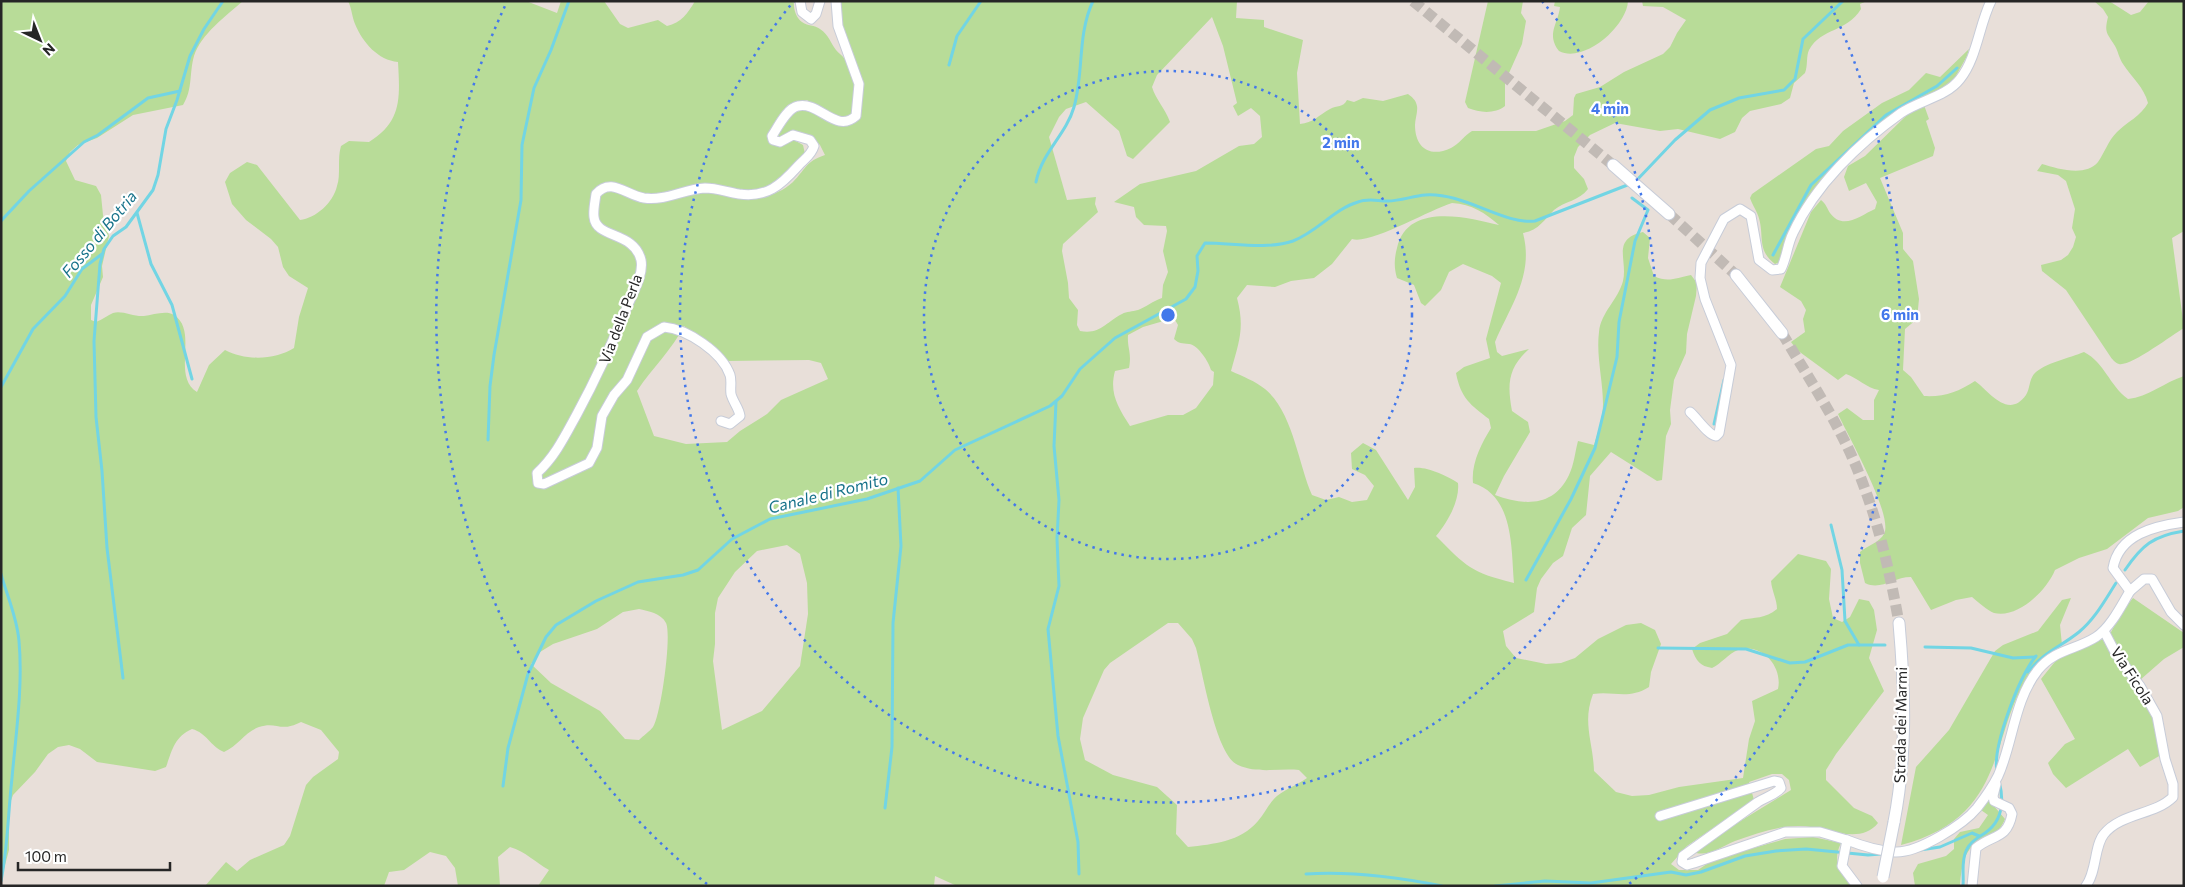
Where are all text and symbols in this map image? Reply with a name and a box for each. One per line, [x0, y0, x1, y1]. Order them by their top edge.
north arrow [15, 15, 65, 65]
text: N [40, 40, 59, 60]
text: 4 min [1591, 99, 1629, 117]
text: 2 min [1322, 133, 1360, 151]
water label: Fosso di Botria [57, 187, 140, 281]
street label: Via della Perla [595, 271, 645, 366]
text: 6 min [1881, 305, 1919, 323]
centre of rings [1159, 306, 1177, 324]
water label: Canale di Romito [766, 468, 890, 517]
street label: Via Ficola [2107, 643, 2158, 708]
street label: Strada dei Marmi [1890, 667, 1910, 783]
scale bar [18, 840, 170, 872]
text: 100 m [25, 847, 67, 865]

